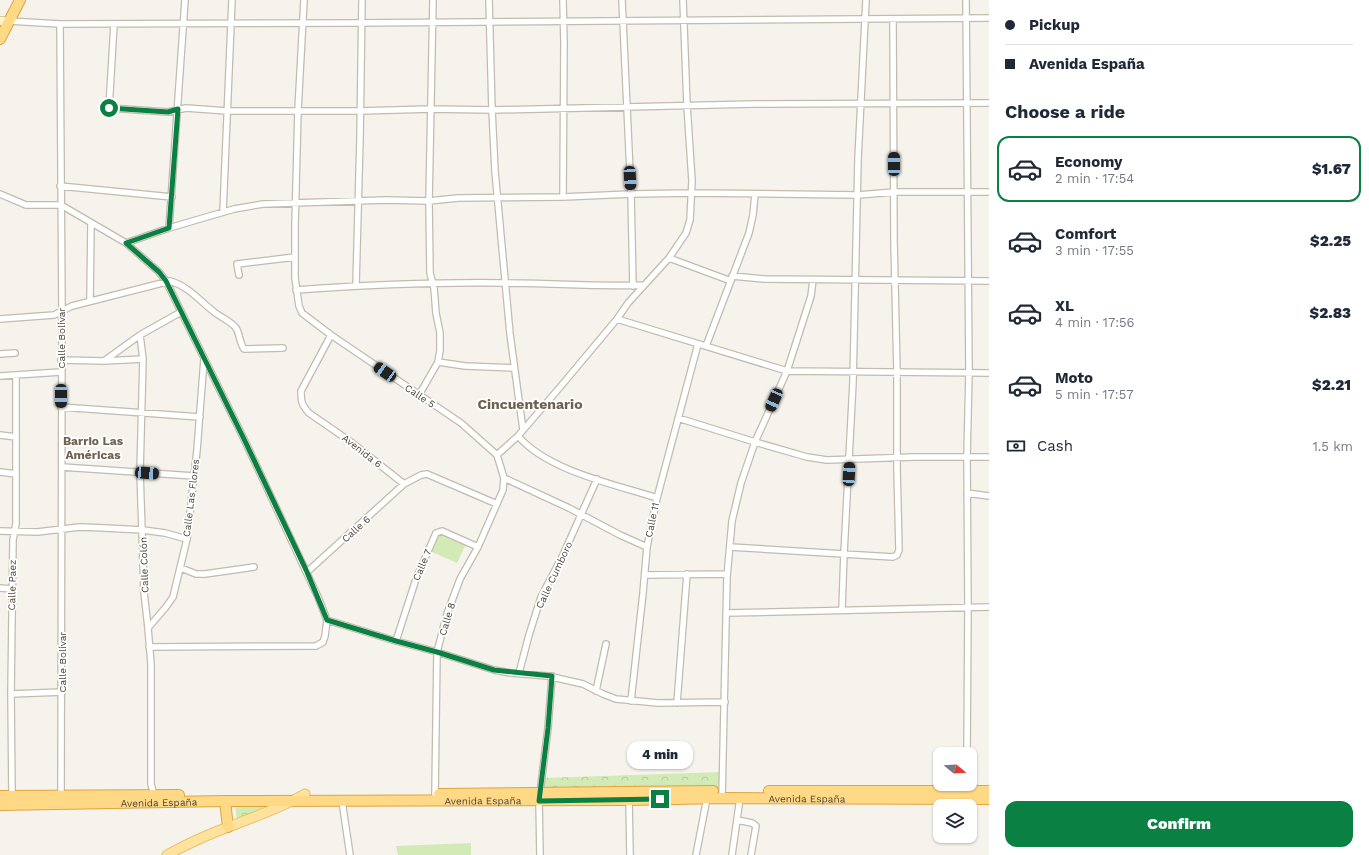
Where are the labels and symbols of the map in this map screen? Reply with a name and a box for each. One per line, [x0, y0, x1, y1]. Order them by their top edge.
route start [100, 99, 118, 117]
car [888, 152, 900, 176]
car [623, 166, 637, 190]
street label: Calle Bolívar [56, 308, 67, 368]
car [372, 360, 398, 384]
street label: Calle 5 [403, 382, 437, 410]
car [55, 384, 67, 408]
car [764, 387, 784, 413]
district label: Cincuentenario [477, 396, 583, 412]
street label: Avenida 6 [340, 432, 384, 470]
district label: Barrio Las Américas [63, 434, 124, 462]
street label: Calle Las Flores [181, 458, 201, 538]
car [842, 462, 856, 486]
car [135, 466, 159, 480]
street label: Calle 11 [643, 502, 661, 538]
street label: Calle 6 [340, 514, 372, 544]
street label: Calle Colón [138, 537, 150, 593]
street label: Calle Cumboro [534, 540, 574, 610]
street label: Calle 7 [410, 547, 434, 582]
street label: Calle Paez [6, 560, 18, 610]
street label: Calle 8 [437, 601, 457, 637]
street label: Calle Bolívar [57, 632, 68, 692]
callout: 4 min [627, 741, 693, 769]
north arrow [933, 747, 977, 791]
route end [651, 790, 669, 808]
street label: Avenida España [769, 793, 846, 804]
street label: Avenida España [445, 795, 522, 806]
street label: Avenida España [120, 796, 198, 808]

